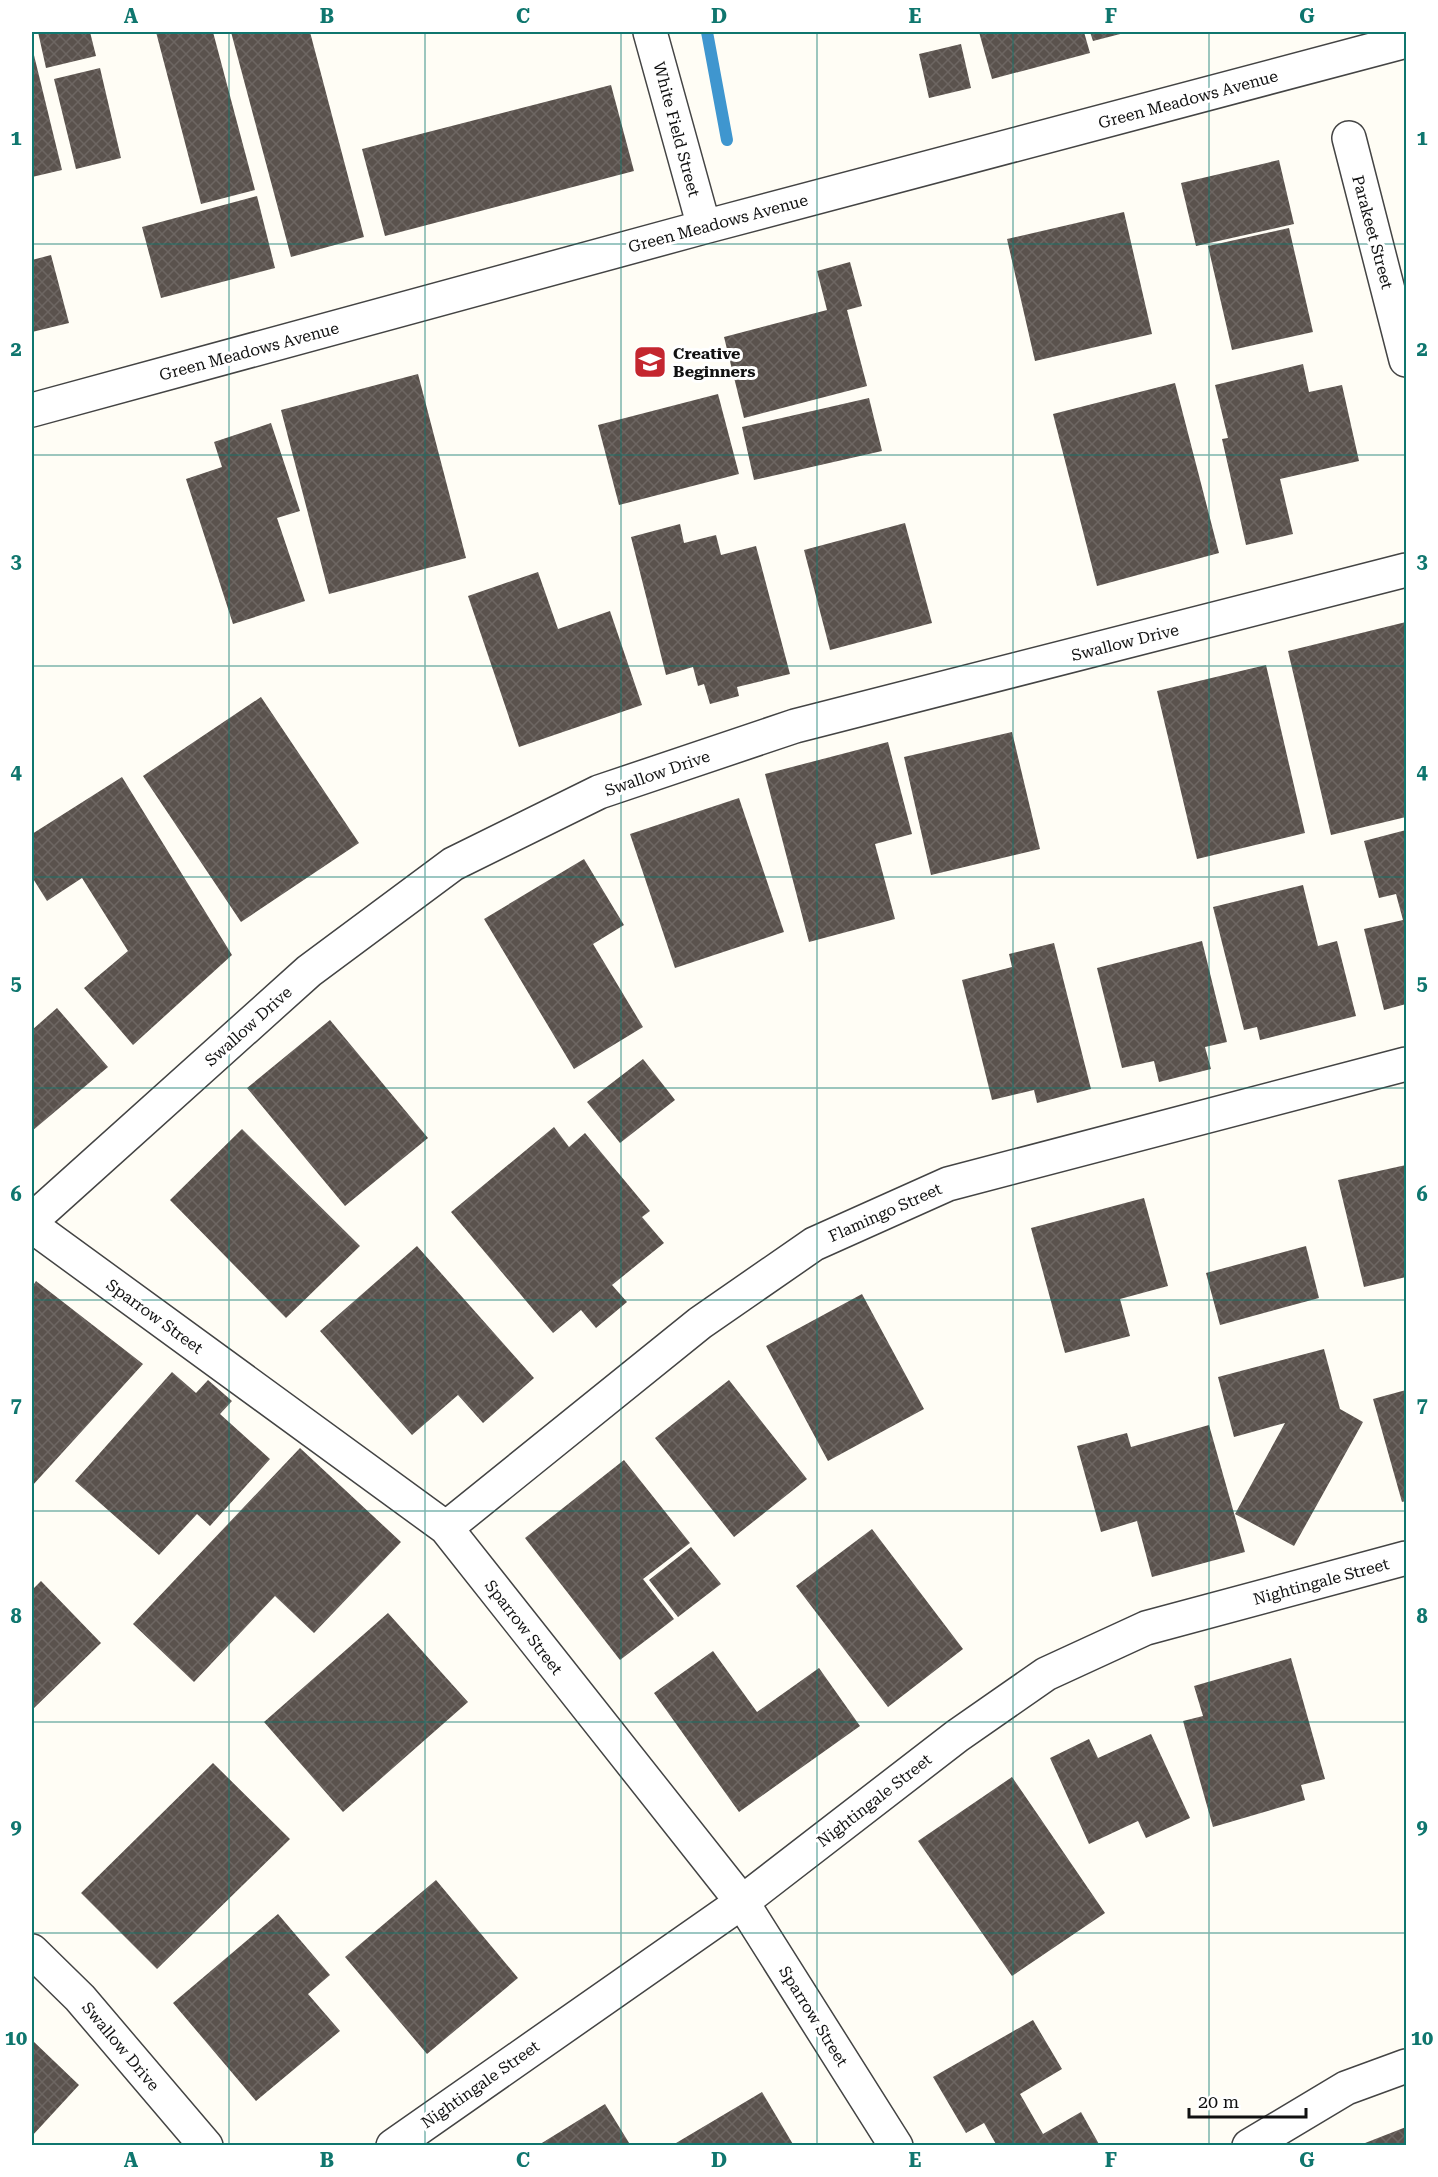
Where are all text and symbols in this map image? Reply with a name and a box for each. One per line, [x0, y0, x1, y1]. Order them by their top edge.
text: A [124, 4, 139, 28]
text: B [320, 4, 334, 28]
text: C [516, 4, 530, 28]
text: D [711, 4, 727, 28]
text: E [909, 4, 922, 28]
text: F [1105, 4, 1117, 28]
text: G [1299, 4, 1315, 28]
street label: White Field Street [649, 60, 704, 199]
street label: Green Meadows Avenue [1096, 66, 1280, 133]
text: 1 [10, 126, 22, 150]
text: 1 [1416, 126, 1428, 150]
street label: Parakeet Street [1348, 173, 1397, 291]
street label: Green Meadows Avenue [626, 190, 810, 257]
street label: Green Meadows Avenue [157, 318, 341, 385]
text: 2 [10, 337, 22, 361]
text: 2 [1416, 337, 1428, 361]
school or university icon: Creative Beginners [632, 344, 668, 380]
place label: Creative Beginners [673, 344, 756, 381]
text: 3 [10, 549, 22, 573]
text: 3 [1416, 549, 1428, 573]
street label: Swallow Drive [1069, 620, 1181, 665]
street label: Swallow Drive [602, 747, 712, 800]
text: 4 [10, 760, 22, 784]
text: 4 [1416, 760, 1428, 784]
text: 5 [10, 971, 22, 995]
text: 5 [1416, 971, 1428, 995]
street label: Swallow Drive [201, 982, 296, 1070]
street label: Flamingo Street [826, 1179, 945, 1246]
text: 6 [10, 1182, 22, 1206]
text: 6 [1416, 1182, 1428, 1206]
street label: Sparrow Street [103, 1275, 207, 1358]
text: 7 [10, 1393, 22, 1417]
text: 7 [1416, 1393, 1428, 1417]
street label: Nightingale Street [1251, 1554, 1391, 1609]
street label: Sparrow Street [481, 1576, 566, 1678]
text: 8 [10, 1604, 22, 1628]
text: 8 [1416, 1604, 1428, 1628]
street label: Nightingale Street [813, 1750, 935, 1851]
text: 9 [10, 1815, 22, 1839]
text: 9 [1416, 1815, 1428, 1839]
street label: Sparrow Street [775, 1963, 852, 2070]
street label: Swallow Drive [78, 1998, 163, 2095]
text: 10 [5, 2026, 27, 2050]
text: 10 [1411, 2026, 1433, 2050]
street label: Nightingale Street [418, 2036, 543, 2132]
scale bar [1189, 2081, 1306, 2119]
text: 20 m [1198, 2091, 1239, 2112]
text: A [124, 2148, 139, 2172]
text: B [320, 2148, 334, 2172]
text: C [516, 2148, 530, 2172]
text: D [711, 2148, 727, 2172]
text: E [909, 2148, 922, 2172]
text: F [1105, 2148, 1117, 2172]
text: G [1299, 2148, 1315, 2172]

